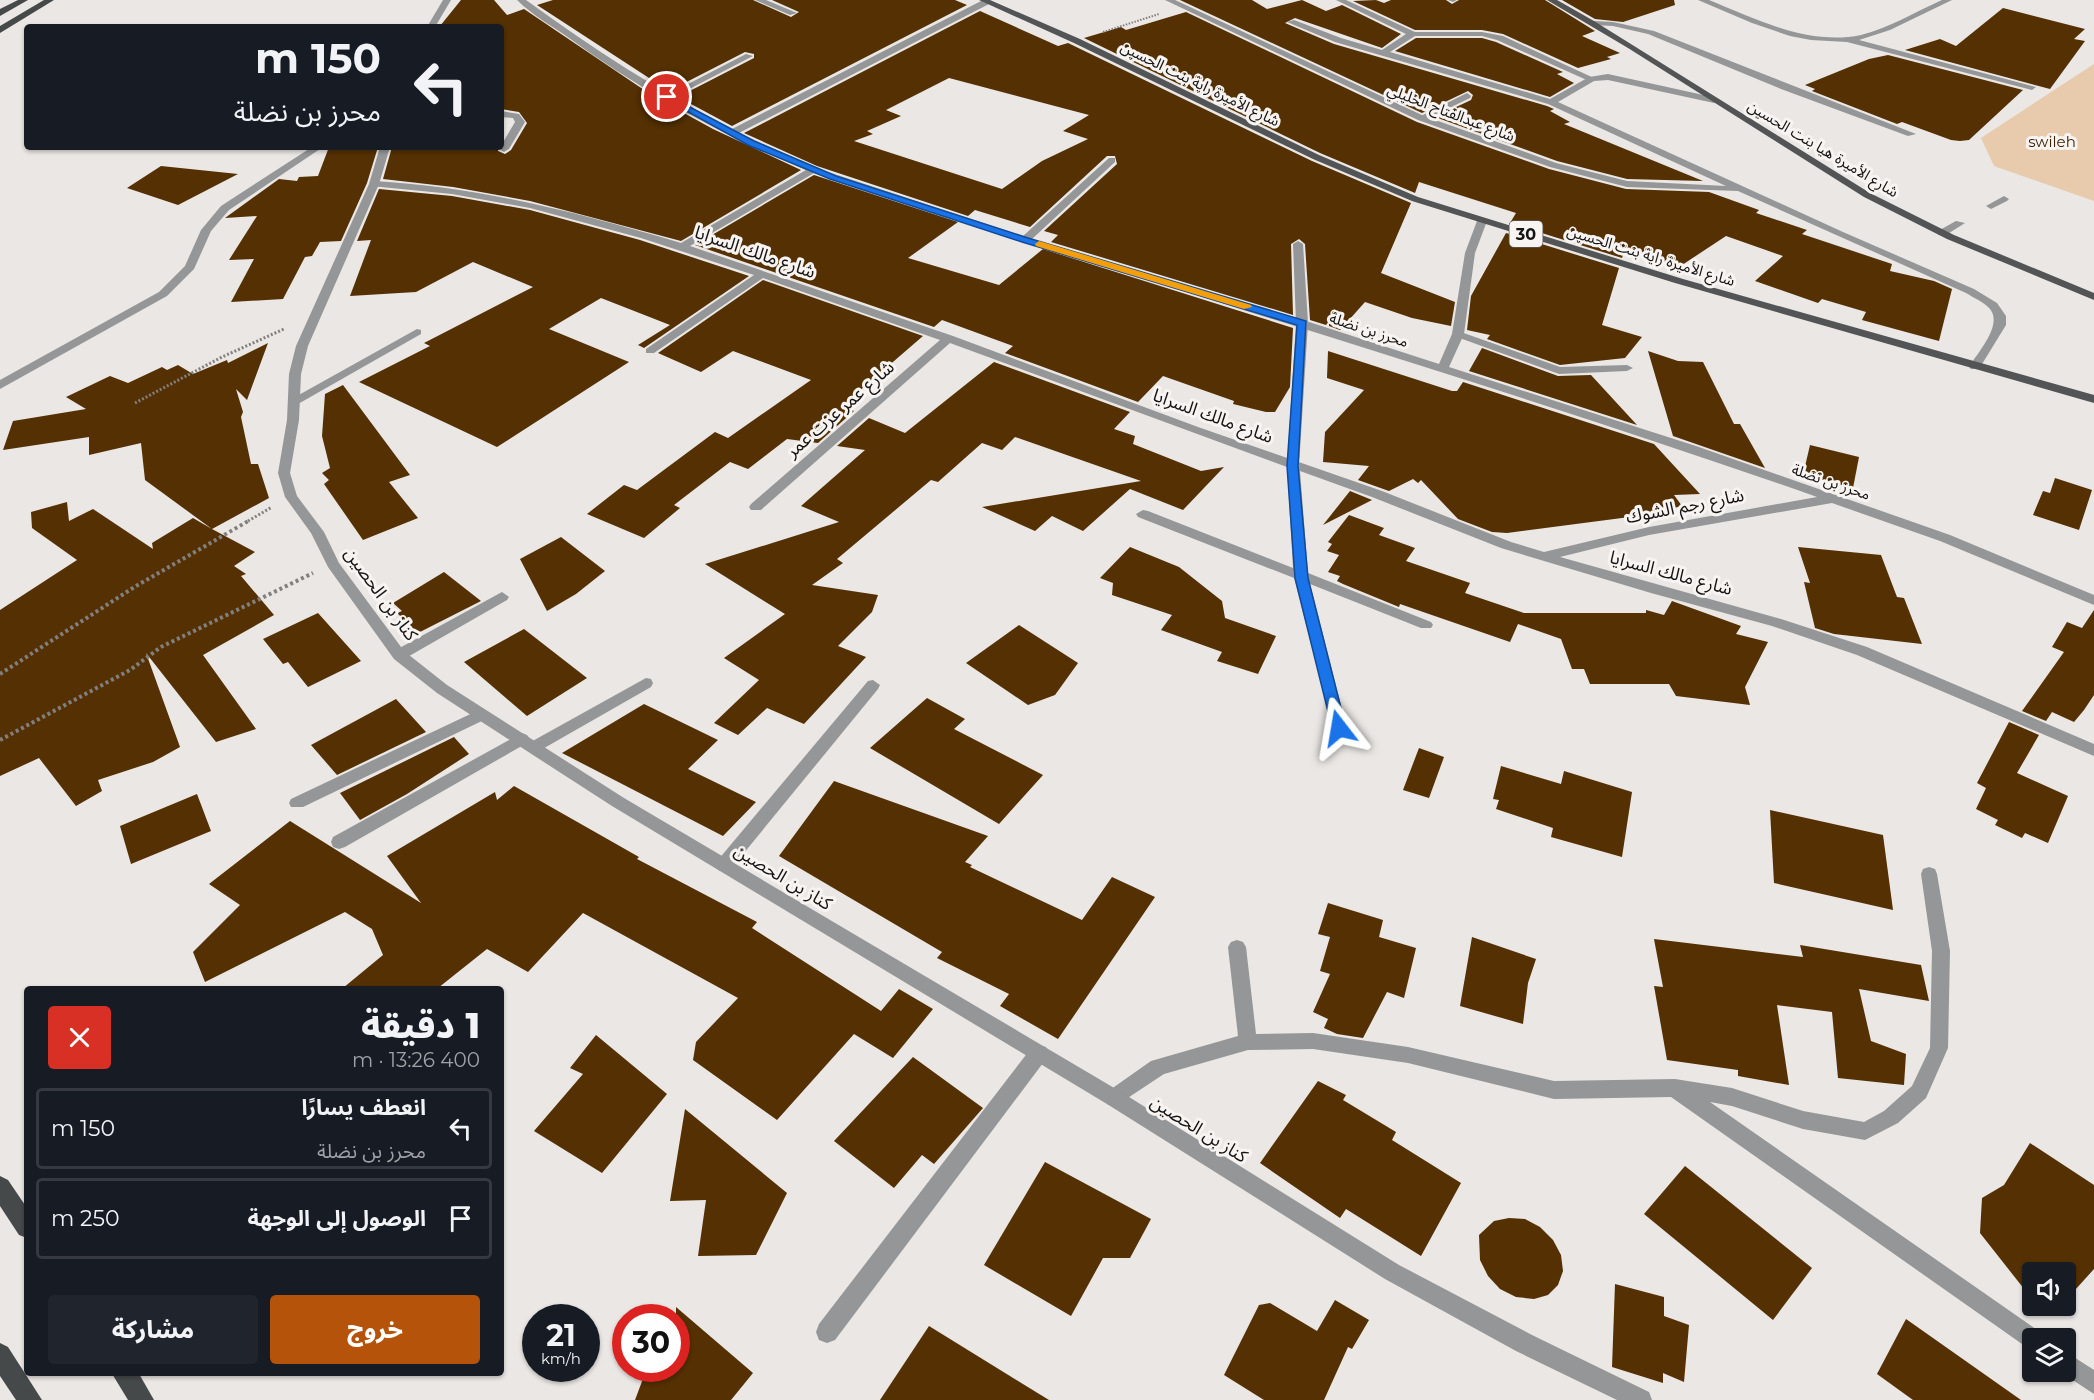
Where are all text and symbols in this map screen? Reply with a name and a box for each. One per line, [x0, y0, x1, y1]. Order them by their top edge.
text: 150 m [255, 32, 381, 84]
street label: شارع الأميرة راية بنت الحسين [1116, 37, 1283, 133]
icon: left [402, 48, 480, 126]
pin [641, 71, 692, 122]
street label: شارع عبدالفتاح الخليلي [1384, 79, 1518, 148]
icon: arrive [650, 80, 683, 113]
text: محرز بن نضلة [234, 95, 381, 128]
street label: شارع الأميرة هيا بنت الحسين [1743, 96, 1902, 204]
park label: swileh [2028, 132, 2076, 151]
street label: شارع مالك السرايا [691, 221, 818, 286]
road number: 30 [1510, 221, 1543, 247]
street label: شارع الأميرة راية بنت الحسين [1564, 221, 1738, 293]
street label: محرز بن نضلة [1327, 308, 1411, 351]
street label: شارع عمر عزت عمر [781, 356, 901, 465]
street label: شارع مالك السرايا [1149, 384, 1276, 451]
street label: محرز بن نضلة [1789, 459, 1873, 504]
street label: شارع رجم الشوك [1624, 484, 1746, 531]
street label: كناز بن الحصين [340, 543, 423, 646]
street label: شارع مالك السرايا [1606, 546, 1735, 603]
position arrow [1307, 696, 1371, 760]
street label: كناز بن الحصين [730, 839, 836, 915]
text: 1 دقيقة [361, 1003, 480, 1047]
button: close [48, 1006, 111, 1069]
text: 400 m · 13:26 [352, 1048, 480, 1072]
street label: كناز بن الحصين [1146, 1090, 1252, 1168]
text: انعطف يسارًا [302, 1094, 426, 1121]
icon: left [444, 1112, 477, 1145]
text: 150 m [51, 1115, 115, 1142]
text: محرز بن نضلة [317, 1139, 426, 1163]
icon: arrive [444, 1202, 477, 1235]
text: 250 m [51, 1205, 120, 1232]
text: الوصول إلى الوجهة [247, 1205, 426, 1232]
map controls [2022, 1262, 2076, 1382]
button: sound [2022, 1262, 2076, 1316]
button: مشاركة [48, 1295, 258, 1364]
button: خروج [270, 1295, 480, 1364]
speed limit sign: 30 [612, 1304, 690, 1382]
text: 21 [546, 1317, 576, 1354]
button: layers [2022, 1328, 2076, 1382]
text: km/h [541, 1349, 581, 1368]

